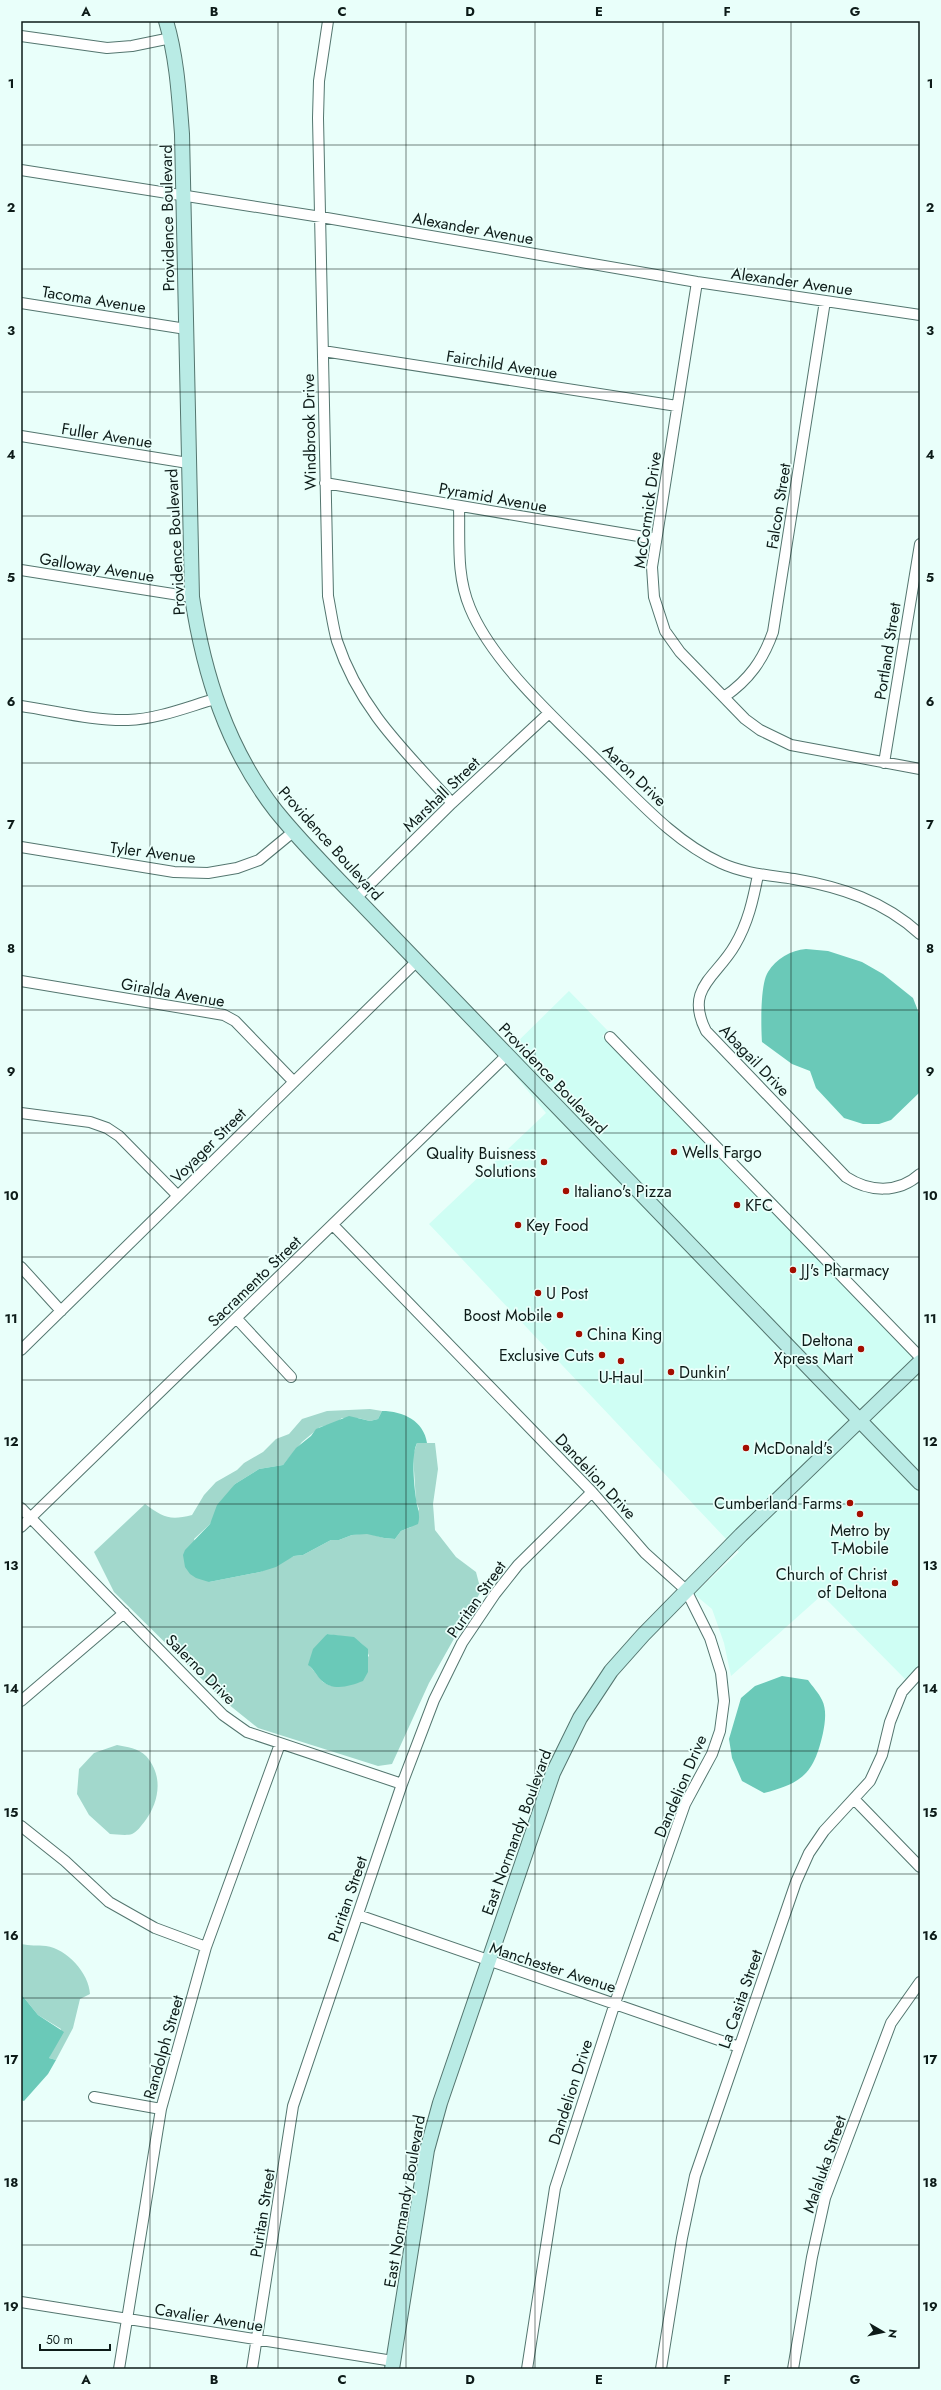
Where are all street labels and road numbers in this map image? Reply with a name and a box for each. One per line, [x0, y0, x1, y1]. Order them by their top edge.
street label: Providence Boulevard [155, 144, 180, 292]
street label: Alexander Avenue [411, 207, 535, 250]
street label: Alexander Avenue [730, 262, 854, 301]
street label: Tacoma Avenue [40, 280, 147, 319]
street label: Fairchild Avenue [445, 344, 559, 385]
street label: Windbrook Drive [297, 373, 322, 491]
street label: Fuller Avenue [60, 417, 154, 454]
street label: McCormick Drive [628, 450, 667, 570]
street label: Falcon Street [760, 461, 797, 551]
street label: Providence Boulevard [160, 468, 191, 616]
street label: Pyramid Avenue [437, 477, 549, 518]
street label: Galloway Avenue [38, 547, 156, 588]
street label: Portland Street [868, 601, 907, 701]
street label: Aaron Drive [598, 739, 672, 812]
street label: Marshall Street [398, 752, 485, 837]
street label: Providence Boulevard [273, 781, 388, 906]
street label: Tyler Avenue [109, 836, 197, 869]
street label: Giralda Avenue [119, 972, 227, 1013]
street label: Providence Boulevard [493, 1018, 612, 1139]
street label: Abagail Drive [714, 1019, 795, 1102]
street label: Voyager Street [165, 1102, 251, 1188]
street label: Sacramento Street [202, 1231, 306, 1332]
street label: Dandelion Drive [550, 1428, 641, 1524]
street label: Puritan Street [441, 1556, 512, 1643]
street label: Salerno Drive [160, 1629, 241, 1710]
street label: Dandelion Drive [648, 1731, 712, 1841]
street label: East Normandy Boulevard [476, 1746, 557, 1918]
street label: Puritan Street [322, 1853, 373, 1945]
street label: Manchester Avenue [487, 1936, 619, 1999]
street label: La Casita Street [713, 1946, 768, 2052]
street label: Randolph Street [138, 1992, 189, 2102]
street label: Dandelion Drive [543, 2036, 598, 2148]
street label: Malaluka Street [797, 2112, 852, 2216]
street label: East Normandy Boulevard [378, 2113, 431, 2289]
street label: Puritan Street [244, 2167, 281, 2259]
street label: Cavalier Avenue [153, 2298, 265, 2337]

